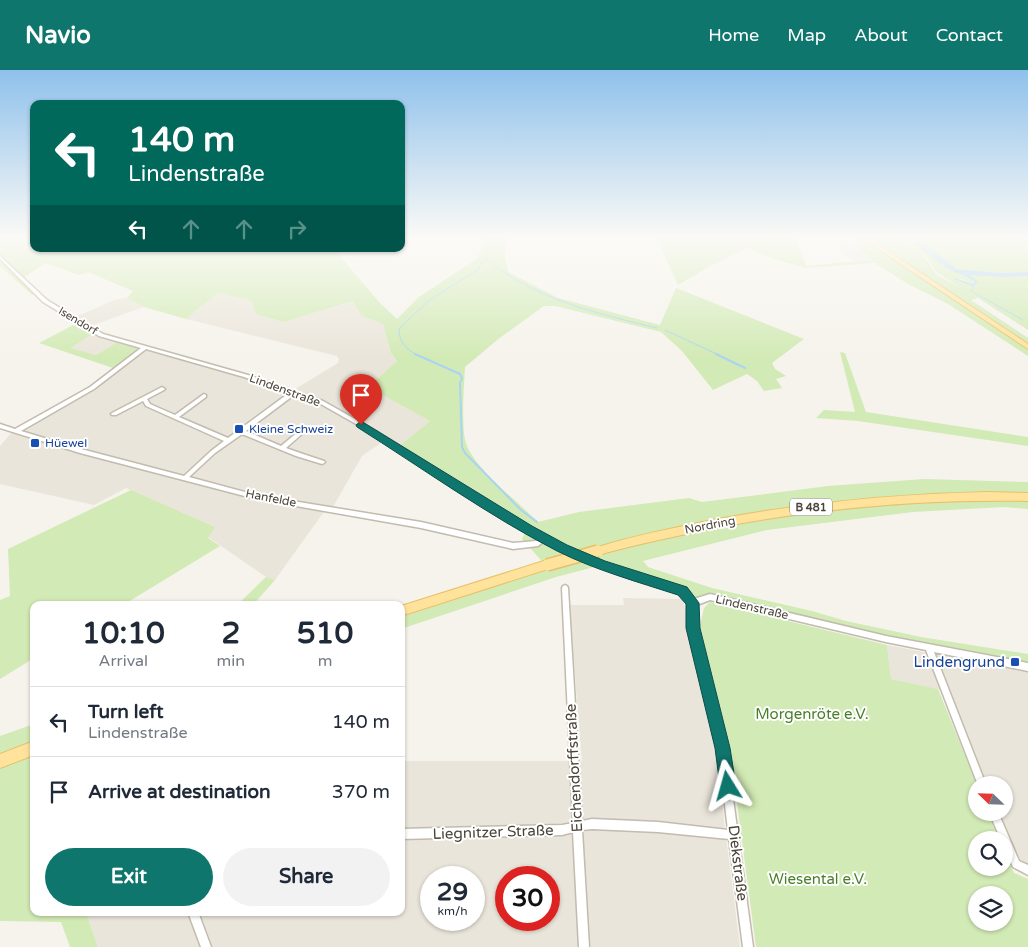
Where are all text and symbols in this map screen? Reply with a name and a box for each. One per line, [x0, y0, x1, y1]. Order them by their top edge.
text: Navio [25, 21, 91, 50]
text: Home [708, 24, 759, 46]
text: Map [787, 24, 826, 46]
text: About [854, 24, 908, 46]
text: Contact [936, 24, 1003, 46]
text: 140 m [128, 119, 235, 161]
icon: left [45, 120, 110, 185]
text: Lindenstraße [128, 161, 265, 187]
icon: left [124, 215, 152, 243]
icon: ahead [177, 215, 205, 243]
icon: ahead [230, 215, 258, 243]
icon: right [283, 215, 311, 243]
street label: Isendorf [56, 304, 101, 338]
street label: Lindenstraße [248, 371, 323, 409]
pin [340, 374, 382, 425]
icon: arrive [347, 381, 375, 409]
place label: Kleine Schweiz [249, 422, 333, 436]
marker: Kleine Schweiz [233, 423, 245, 435]
place label: Hüewel [45, 436, 87, 450]
marker: Hüewel [29, 437, 41, 449]
street label: Hanfelde [244, 486, 298, 510]
road number: B 481 [790, 498, 832, 516]
street label: Nordring [684, 513, 736, 537]
street label: Lindenstraße [714, 592, 790, 622]
text: 10:10 [82, 615, 165, 652]
text: 2 [221, 615, 240, 652]
text: 510 [297, 615, 353, 652]
text: Arrival [99, 651, 148, 671]
text: min [217, 651, 245, 671]
text: m [318, 651, 332, 671]
place label: Lindengrund [913, 653, 1005, 671]
marker: Lindengrund [1009, 656, 1021, 668]
text: Turn left [88, 701, 164, 723]
street label: Eichendorffstraße [562, 703, 586, 833]
park label: Morgenröte e.V. [755, 705, 869, 723]
icon: left [45, 708, 73, 736]
text: 140 m [332, 711, 390, 733]
text: Lindenstraße [88, 723, 187, 743]
position arrow [701, 759, 753, 811]
north arrow [968, 776, 1012, 821]
map controls [968, 776, 1013, 931]
icon: arrive [45, 778, 73, 806]
text: Arrive at destination [88, 781, 271, 803]
text: 370 m [332, 781, 390, 803]
street label: Liegnitzer Straße [432, 821, 554, 843]
street label: Diekstraße [724, 824, 752, 902]
button: search [968, 831, 1013, 876]
button: Exit [45, 848, 213, 906]
button: Share [223, 848, 390, 906]
speed limit sign: 30 [495, 866, 560, 931]
park label: Wiesental e.V. [769, 870, 867, 888]
text: 29 [437, 877, 468, 907]
button: layers [968, 886, 1013, 931]
text: km/h [437, 904, 468, 918]

